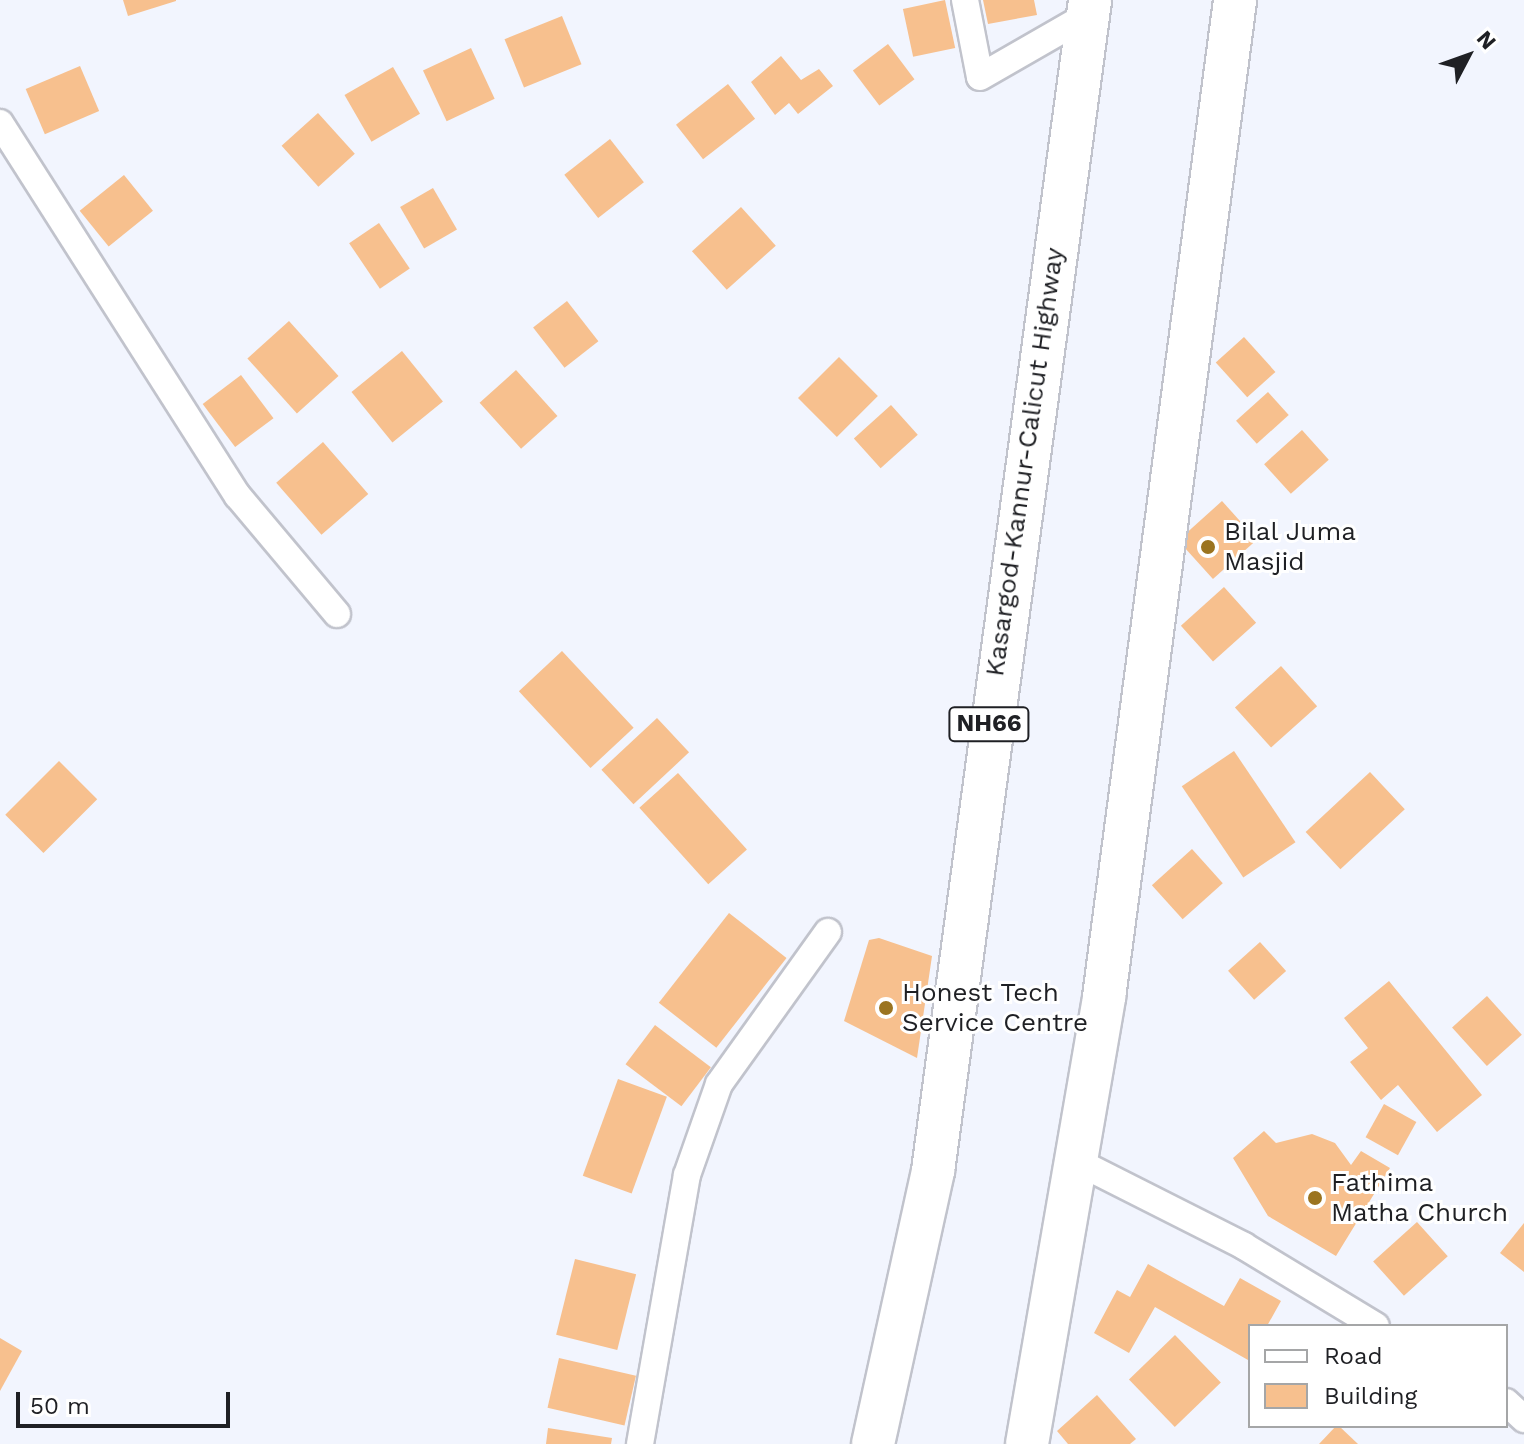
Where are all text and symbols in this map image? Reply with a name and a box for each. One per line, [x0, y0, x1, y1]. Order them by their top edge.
north arrow [1428, 16, 1508, 96]
text: N [1472, 26, 1501, 54]
street label: Kasargod-Kannur-Calicut Highway [979, 246, 1071, 678]
place label: Bilal Juma Masjid [1224, 516, 1357, 578]
marker: Bilal Juma Masjid [1199, 538, 1217, 556]
road number: NH66 [947, 704, 1031, 744]
place label: Honest Tech Service Centre [902, 977, 1088, 1038]
marker: Honest Tech Service Centre [877, 999, 895, 1017]
place label: Fathima Matha Church [1331, 1167, 1509, 1228]
marker: Fathima Matha Church [1306, 1189, 1324, 1207]
legend [1248, 1324, 1508, 1428]
text: Road [1324, 1342, 1383, 1370]
scale bar [20, 1376, 234, 1426]
text: Building [1324, 1382, 1417, 1410]
text: 50 m [30, 1392, 90, 1420]

